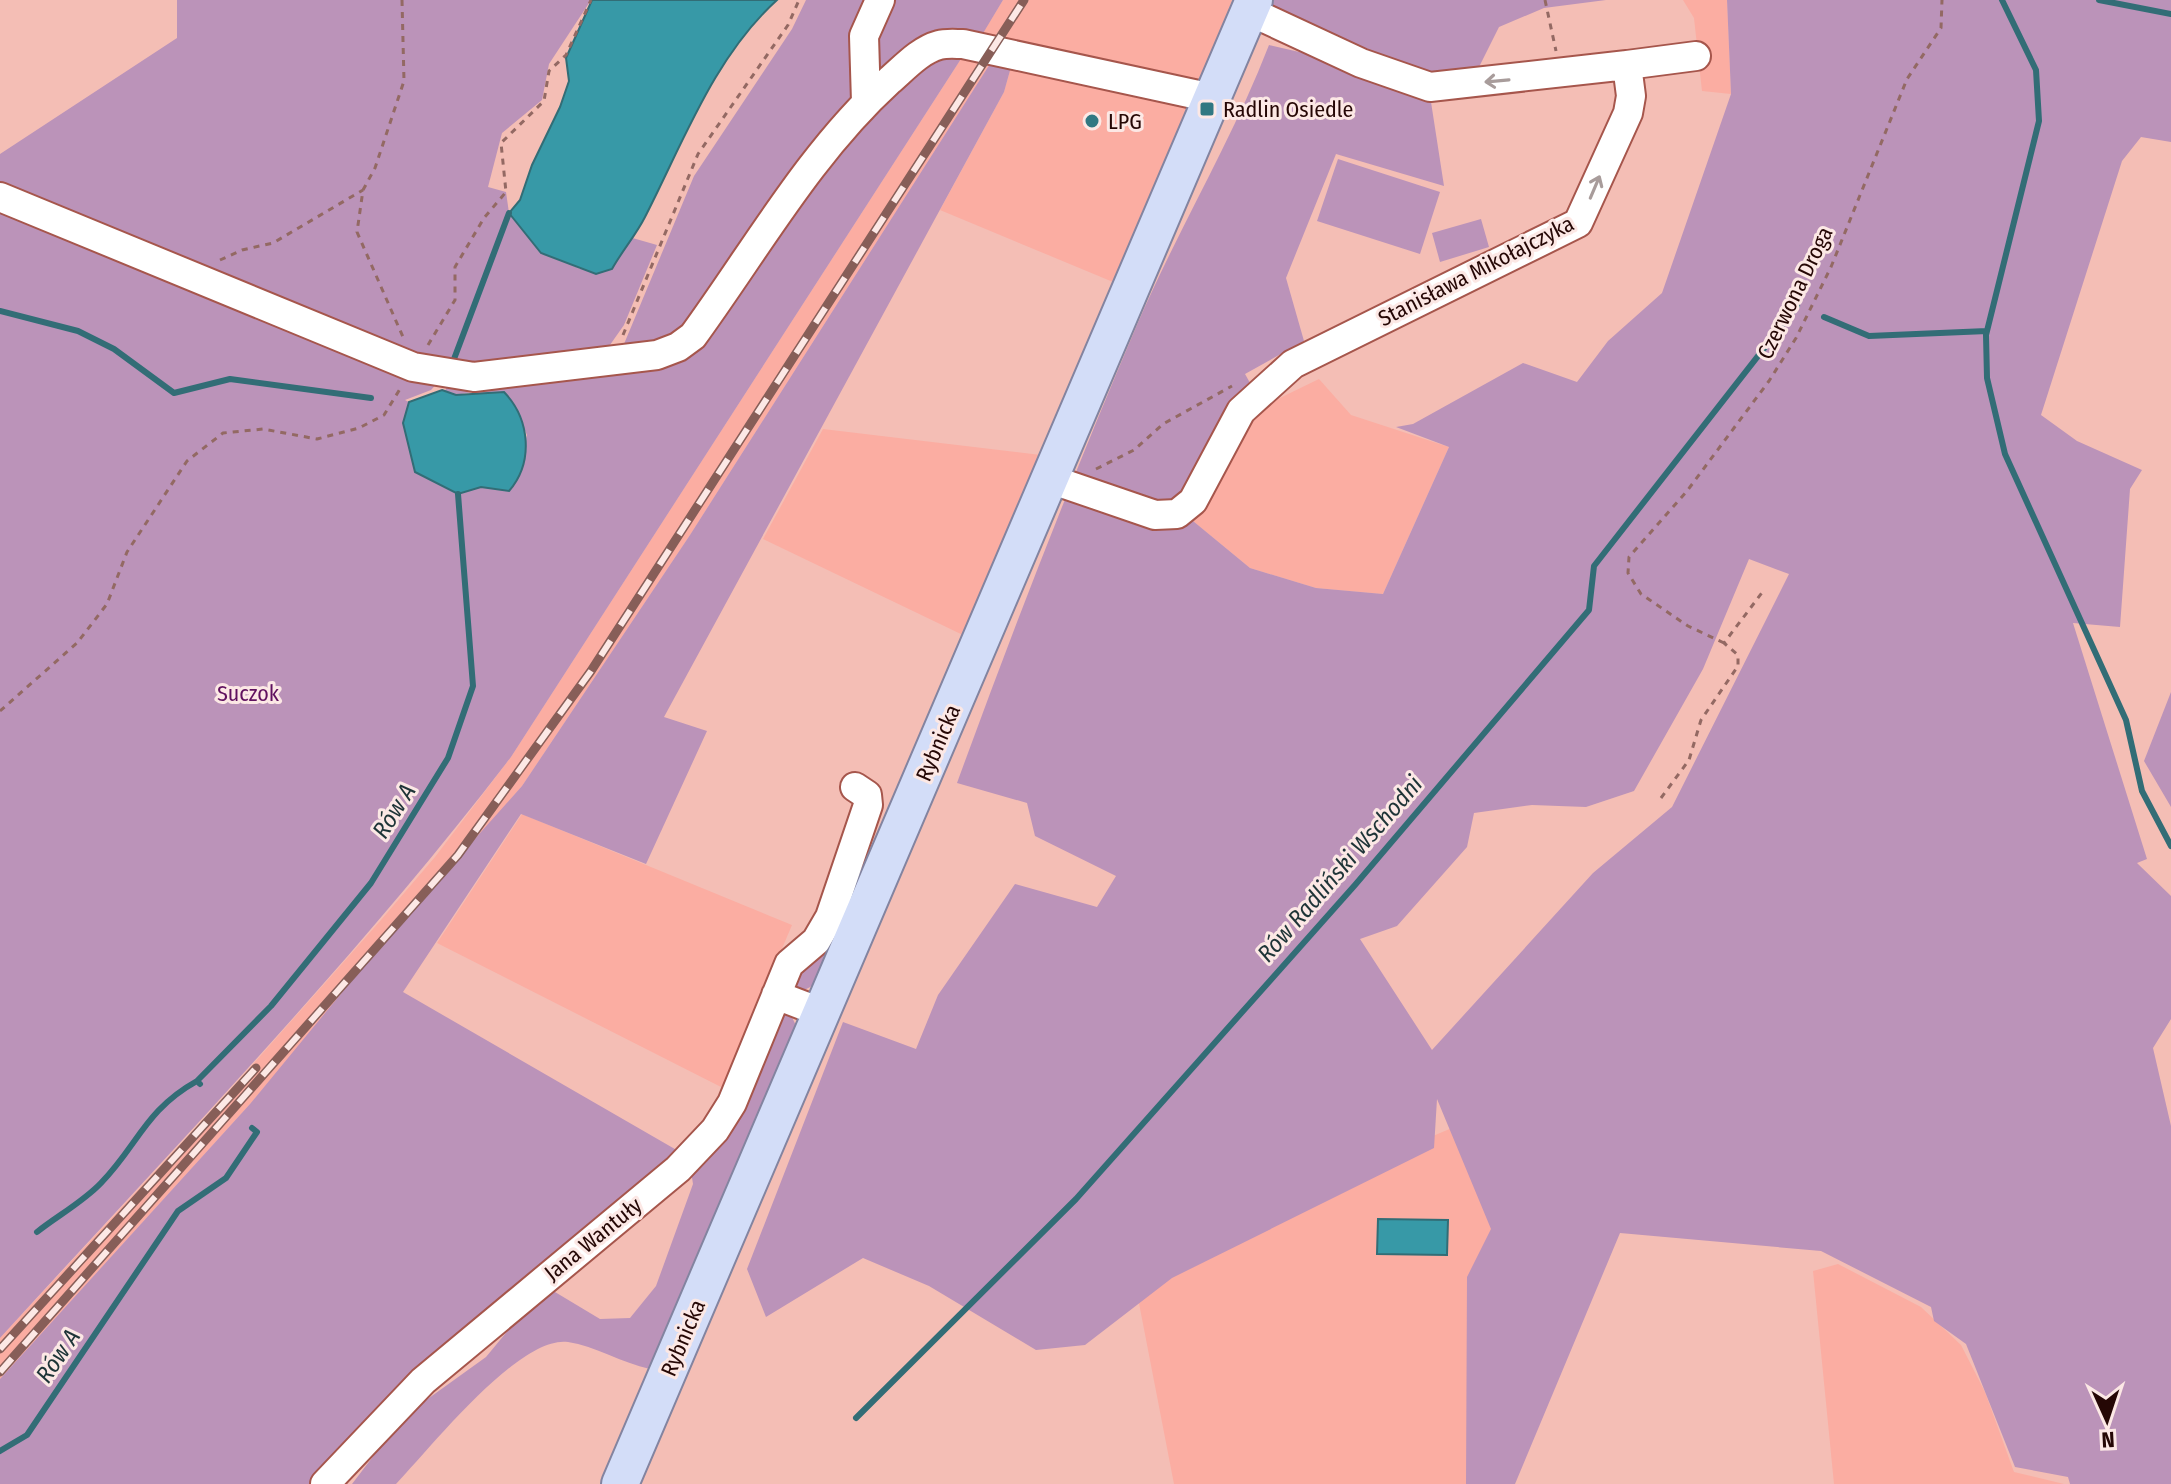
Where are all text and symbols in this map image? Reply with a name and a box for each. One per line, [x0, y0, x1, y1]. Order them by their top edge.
one-way arrow [1484, 74, 1511, 89]
place label: Radlin Osiedle [1223, 96, 1353, 123]
marker: Radlin Osiedle [1198, 100, 1216, 118]
place label: LPG [1108, 108, 1142, 135]
marker: LPG [1083, 112, 1101, 130]
one-way arrow [1588, 175, 1603, 200]
street label: Stanisława Mikołajczyka [1374, 210, 1578, 332]
street label: Czerwona Droga [1751, 222, 1839, 364]
park label: Suczok [217, 680, 280, 707]
street label: Rybnicka [910, 701, 966, 785]
water label: Rów Radliński Wschodni [1252, 770, 1428, 968]
water label: Rów A [367, 779, 421, 843]
street label: Jana Wantuły [539, 1191, 647, 1286]
street label: Rybnicka [655, 1296, 711, 1380]
water label: Rów A [30, 1324, 86, 1388]
north arrow [2067, 1380, 2147, 1460]
text: N [2101, 1426, 2115, 1453]

